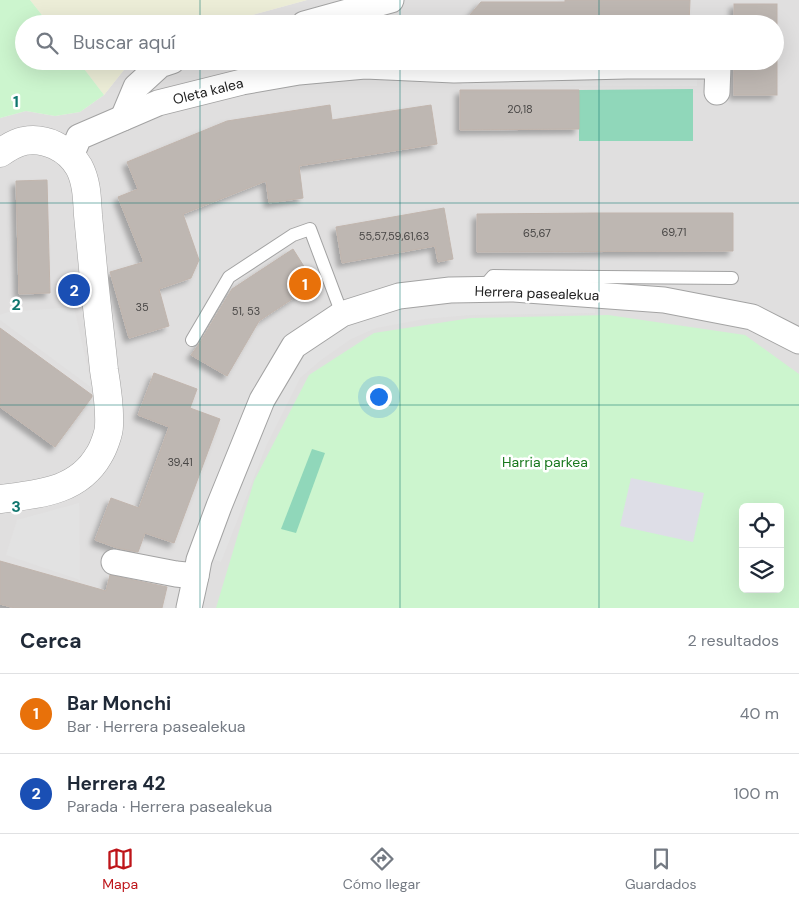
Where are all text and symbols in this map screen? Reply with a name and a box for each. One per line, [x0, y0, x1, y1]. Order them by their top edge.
search box [15, 15, 784, 70]
icon: search [33, 29, 61, 57]
text: Buscar aquí [73, 30, 176, 55]
street label: Oleta kalea [171, 74, 245, 108]
text: 1 [13, 91, 19, 112]
house number: 20,18 [507, 102, 533, 116]
house number: 69,71 [662, 225, 686, 239]
house number: 65,67 [523, 226, 551, 240]
house number: 55,57,59,61,63 [359, 229, 429, 243]
pin: 1 [289, 265, 321, 303]
pin: 2 [58, 271, 90, 309]
street label: Herrera pasealekua [474, 282, 600, 304]
text: 2 [11, 294, 21, 315]
house number: 35 [135, 300, 149, 314]
house number: 51, 53 [232, 304, 260, 318]
your location [366, 384, 392, 410]
park label: Harria parkea [502, 453, 588, 471]
house number: 39,41 [167, 455, 193, 469]
text: 3 [11, 496, 21, 517]
map controls [739, 503, 784, 593]
button: locate [739, 503, 784, 548]
button: layers [739, 548, 784, 593]
text: Cerca [20, 627, 82, 655]
text: 2 resultados [688, 630, 779, 651]
text: Bar Monchi [67, 691, 171, 716]
text: 1 [33, 703, 39, 724]
text: 40 m [740, 703, 779, 724]
text: Bar · Herrera pasealekua [67, 716, 246, 737]
text: Herrera 42 [67, 771, 166, 796]
text: 2 [31, 783, 41, 804]
text: 100 m [734, 783, 779, 804]
text: Parada · Herrera pasealekua [67, 796, 272, 817]
tab: Mapa [102, 845, 138, 893]
tab: Cómo llegar [343, 845, 420, 893]
tab: Guardados [625, 845, 697, 893]

